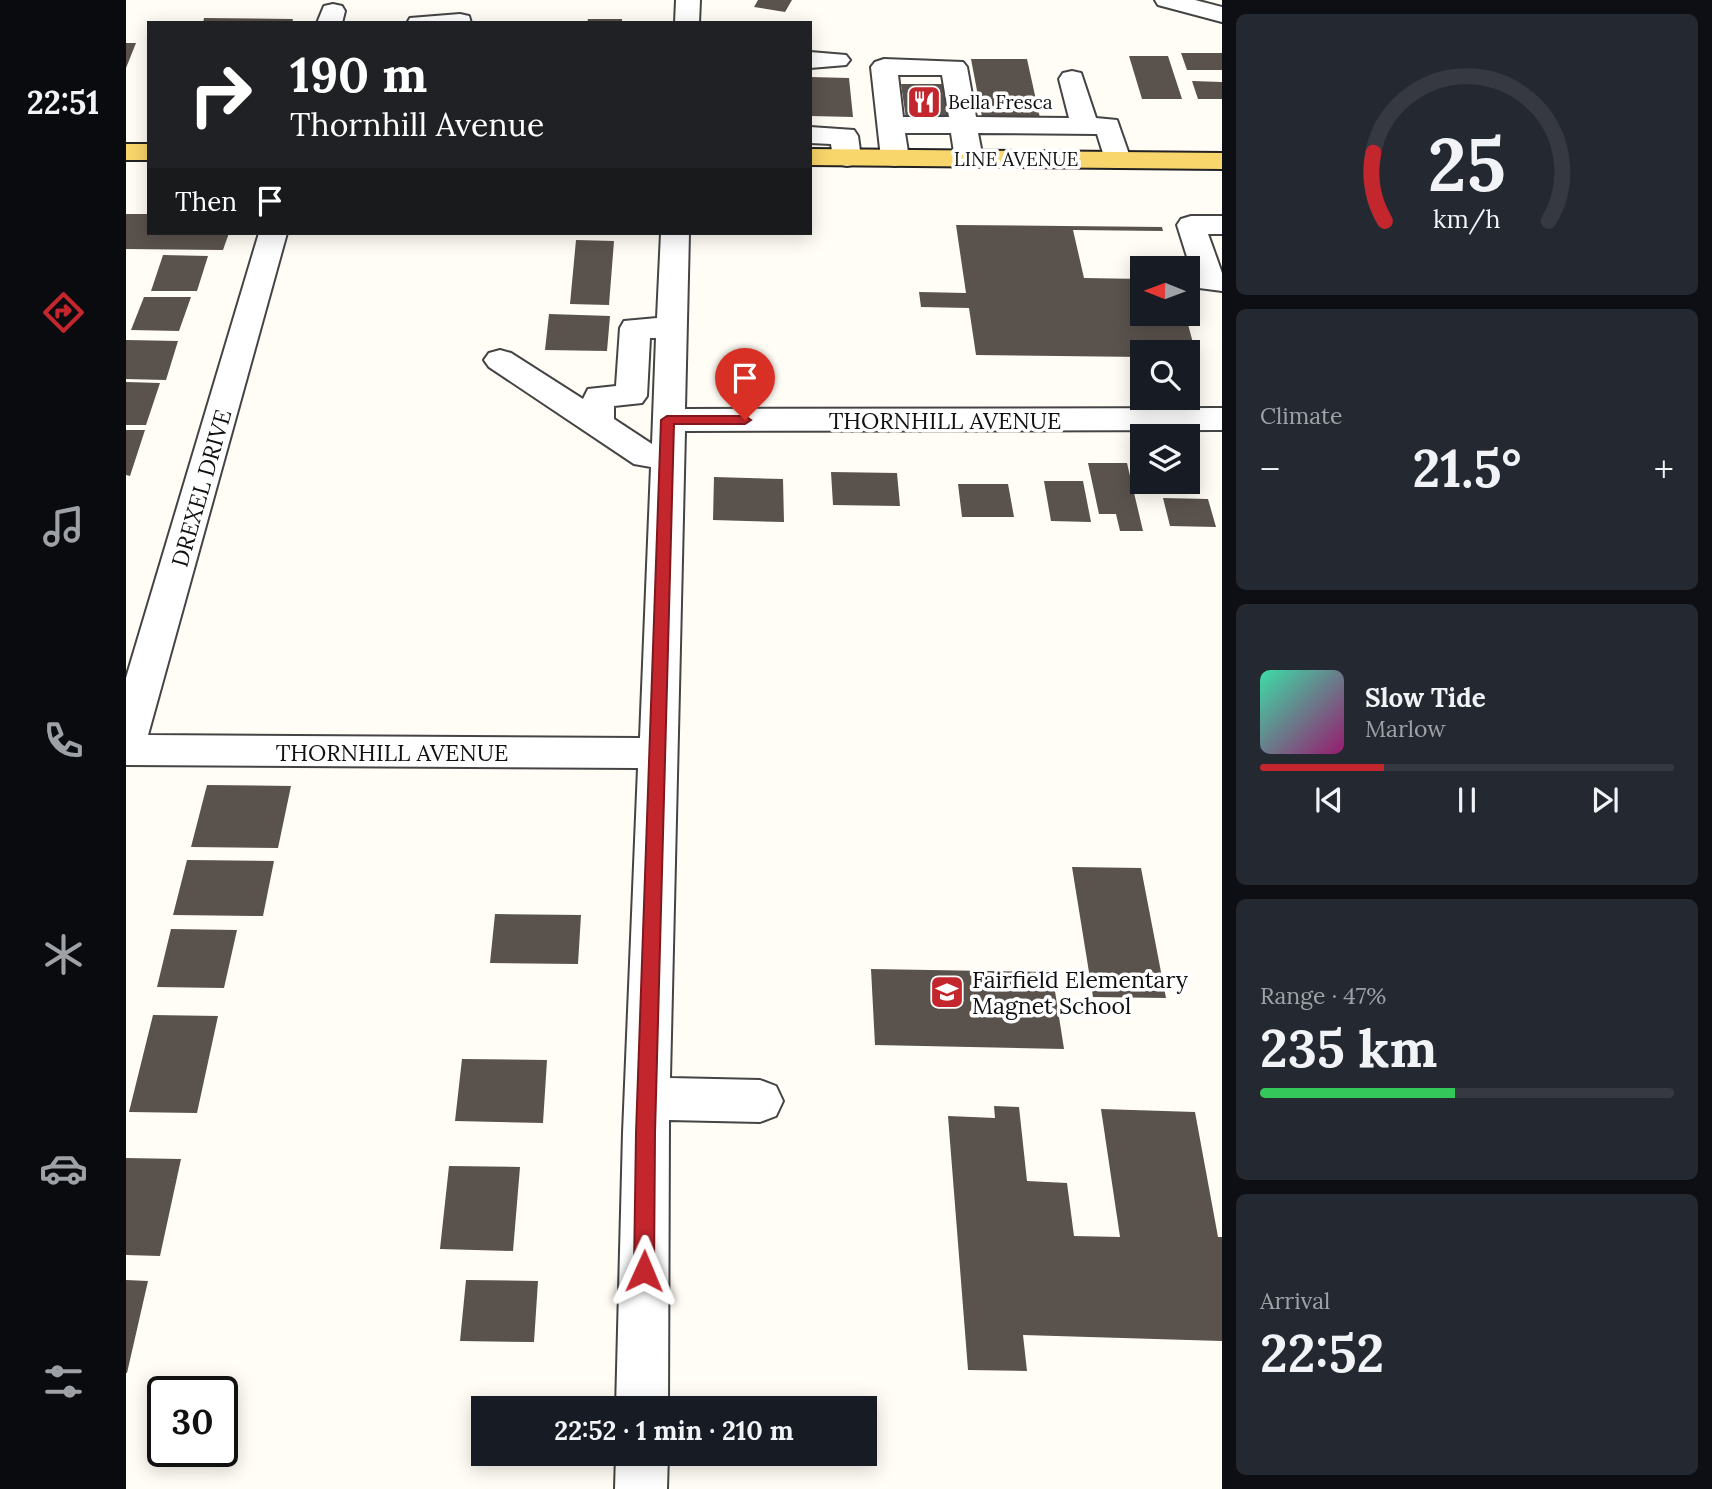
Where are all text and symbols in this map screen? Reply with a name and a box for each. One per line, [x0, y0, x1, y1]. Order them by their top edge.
text: 190 m [290, 43, 427, 105]
icon: right [175, 49, 266, 140]
text: 22:51 [27, 82, 99, 123]
restaurant icon: Bella Fresca [905, 83, 943, 121]
place label: Bella Fresca [948, 90, 1053, 114]
text: Thornhill Avenue [290, 104, 544, 145]
text: 25 [1428, 118, 1506, 211]
street label: LINE AVENUE [954, 147, 1078, 171]
icon: arrive [251, 182, 289, 220]
text: Then [175, 185, 237, 218]
text: km/h [1433, 202, 1501, 234]
north arrow [1130, 256, 1200, 326]
map controls [1130, 256, 1200, 494]
icon: directions [39, 288, 88, 337]
button: search [1130, 340, 1200, 410]
pin [715, 348, 775, 420]
icon: arrive [726, 359, 764, 397]
text: Climate [1260, 401, 1342, 430]
street label: DREXEL DRIVE [165, 406, 237, 570]
street label: THORNHILL AVENUE [829, 406, 1061, 435]
button: layers [1130, 424, 1200, 494]
text: 21.5° [1413, 435, 1521, 501]
text: − [1260, 445, 1280, 493]
text: + [1654, 445, 1674, 493]
icon: music [39, 502, 88, 551]
text: Slow Tide [1365, 681, 1486, 714]
text: Marlow [1365, 714, 1446, 743]
icon: phone [39, 716, 88, 765]
street label: THORNHILL AVENUE [276, 738, 508, 767]
icon: previous [1310, 781, 1348, 819]
icon: pause [1448, 781, 1486, 819]
icon: next [1586, 781, 1624, 819]
icon: climate [39, 930, 88, 979]
place label: Fairfield Elementary Magnet School [972, 965, 1189, 1020]
school or university icon: Fairfield Elementary Magnet School [928, 973, 966, 1011]
text: Range · 47% [1260, 981, 1386, 1010]
text: 235 km [1260, 1015, 1437, 1081]
icon: car [39, 1144, 88, 1193]
position arrow [607, 1234, 681, 1308]
text: Arrival [1260, 1286, 1330, 1315]
text: 22:52 [1260, 1320, 1384, 1386]
icon: filters [39, 1357, 88, 1406]
speed limit sign: 30 [147, 1376, 238, 1467]
text: 22:52 · 1 min · 210 m [554, 1414, 794, 1447]

